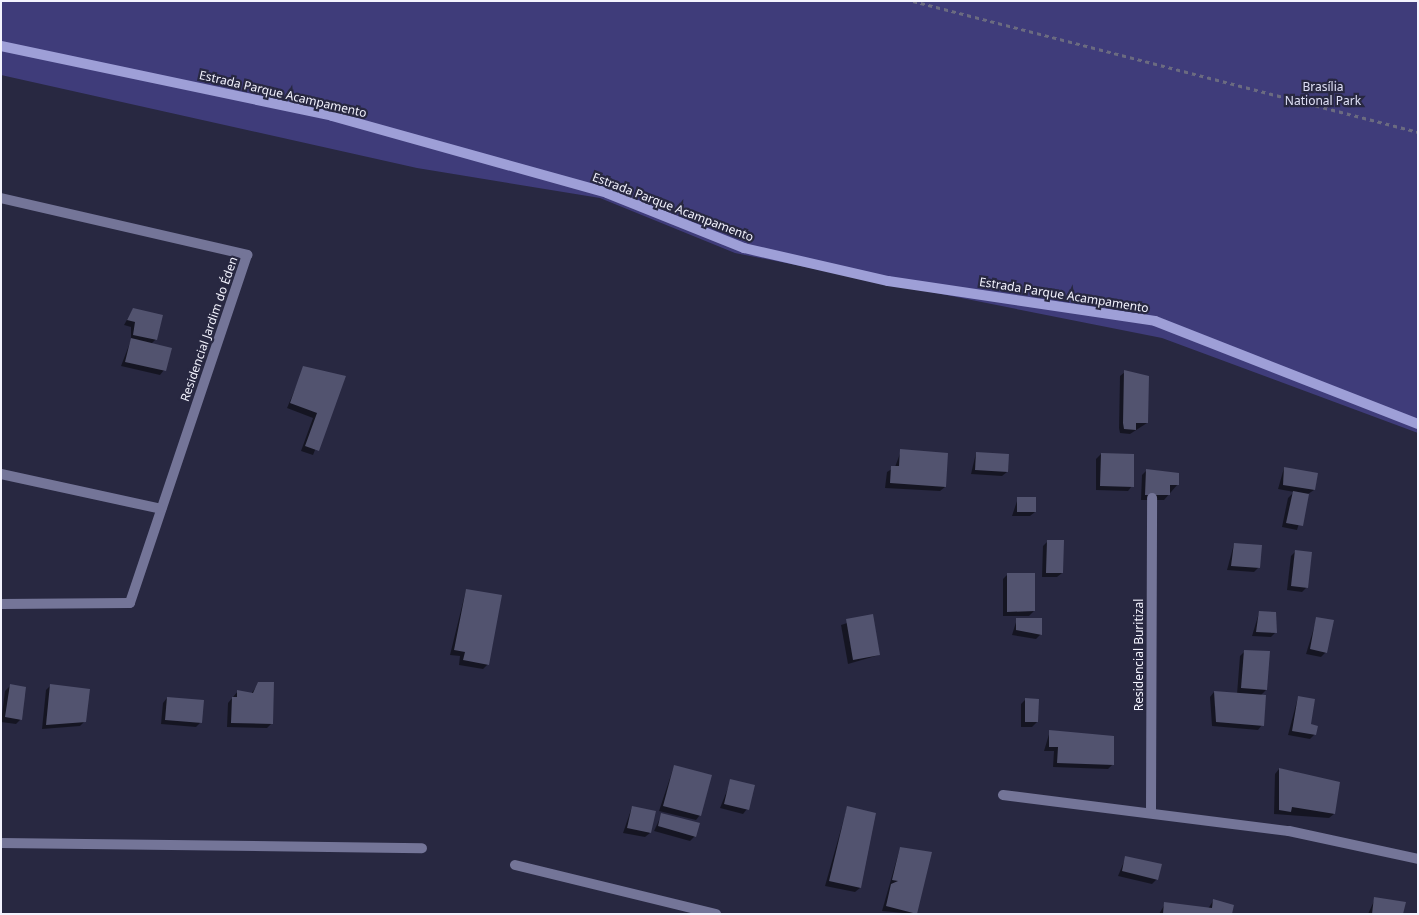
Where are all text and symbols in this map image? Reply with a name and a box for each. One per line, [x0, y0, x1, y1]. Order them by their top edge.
street label: Estrada Parque Acampamento [198, 68, 368, 120]
park label: Brasília National Park [1285, 80, 1361, 108]
street label: Estrada Parque Acampamento [590, 170, 756, 244]
street label: Residencial Jardim do Éden [177, 255, 241, 403]
street label: Estrada Parque Acampamento [978, 274, 1150, 316]
street label: Residencial Buritizal [1132, 599, 1146, 711]

